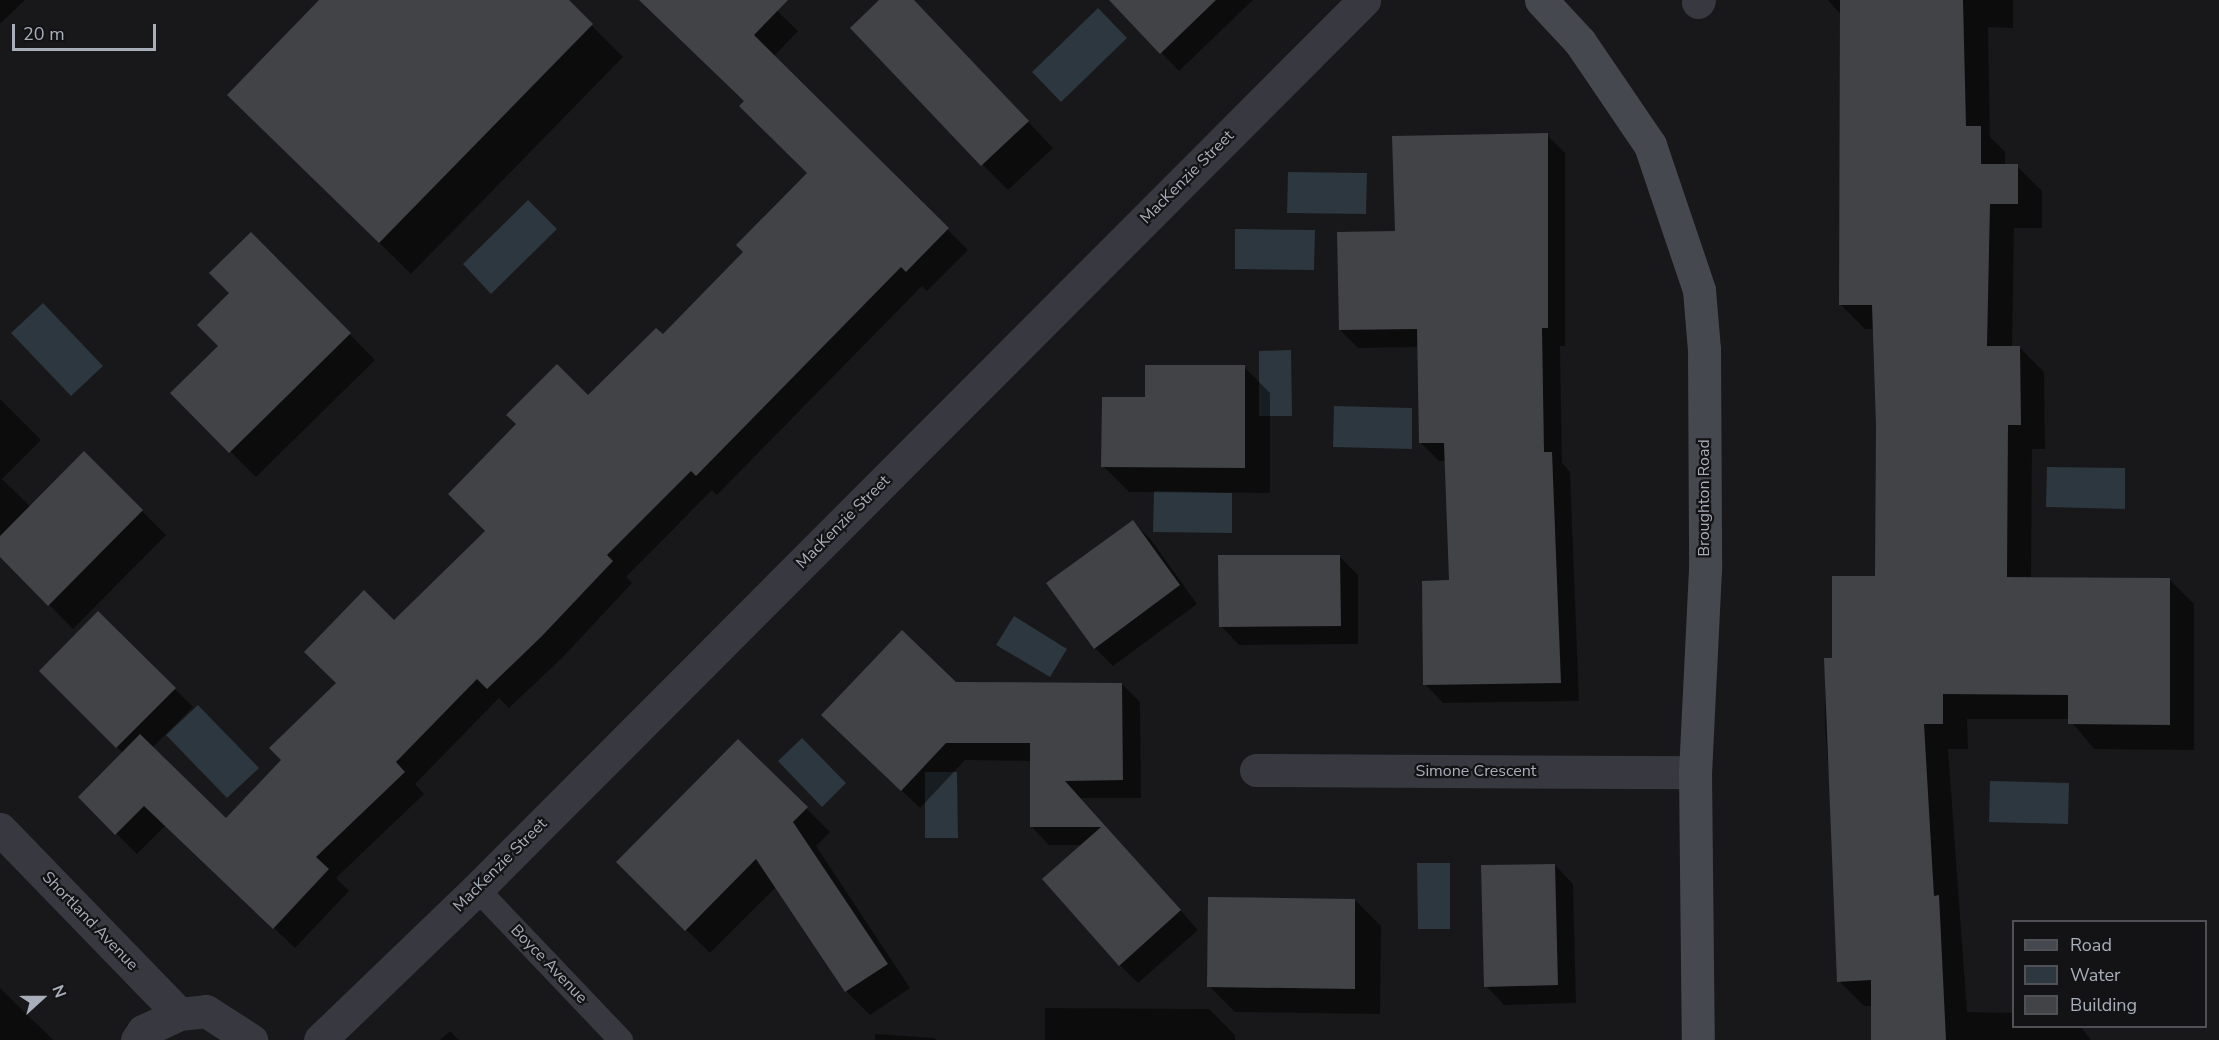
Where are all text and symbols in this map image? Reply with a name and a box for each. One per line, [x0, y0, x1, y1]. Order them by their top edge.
scale bar [15, 12, 159, 50]
text: 20 m [23, 22, 65, 46]
street label: MacKenzie Street [1136, 126, 1238, 228]
street label: Broughton Road [1694, 439, 1714, 557]
street label: MacKenzie Street [792, 471, 894, 573]
street label: Simone Crescent [1416, 761, 1536, 781]
street label: MacKenzie Street [449, 814, 551, 916]
street label: Shortland Avenue [38, 868, 142, 974]
legend [2012, 920, 2207, 1028]
street label: Boyce Avenue [507, 921, 591, 1007]
text: Road [2070, 933, 2112, 957]
text: Water [2070, 963, 2121, 987]
north arrow [12, 968, 72, 1028]
text: N [46, 982, 71, 1001]
text: Building [2070, 993, 2137, 1017]

